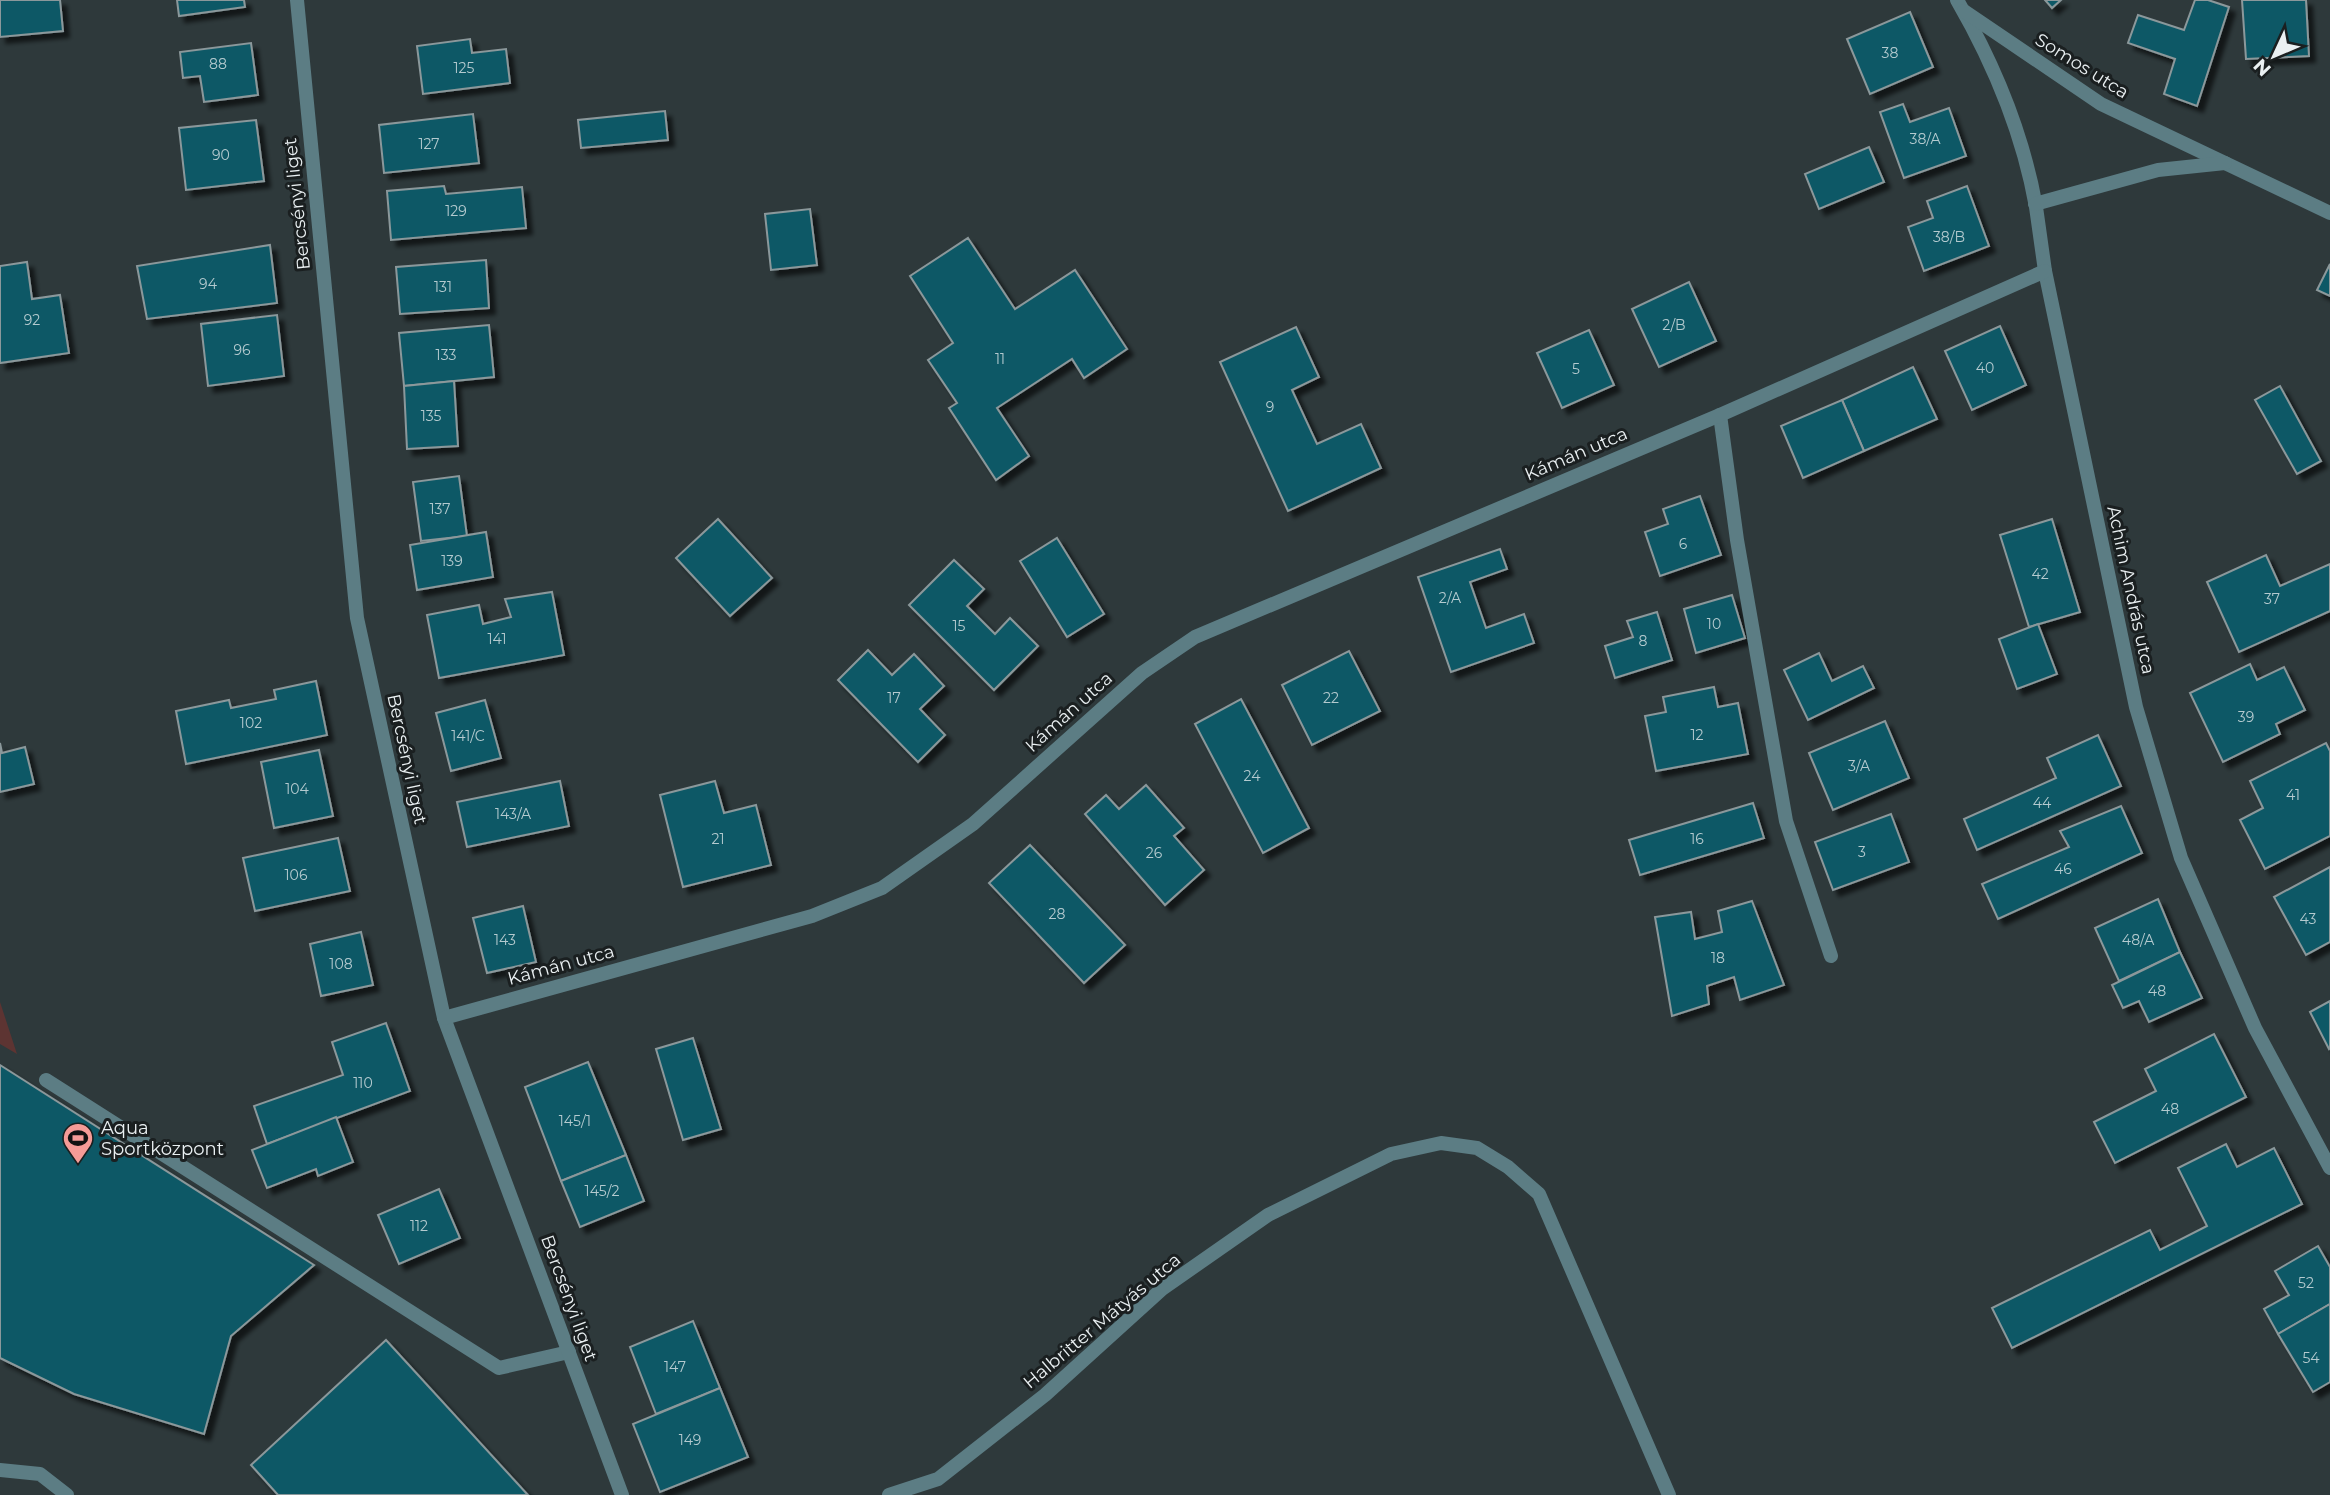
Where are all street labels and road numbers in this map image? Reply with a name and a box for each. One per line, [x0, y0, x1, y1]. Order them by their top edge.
street label: Somos utca [2031, 29, 2133, 103]
street label: Bercsényi liget [279, 137, 315, 271]
street label: Kámán utca [1521, 422, 1631, 486]
street label: Achim András utca [2102, 504, 2160, 676]
street label: Kámán utca [1021, 667, 1117, 757]
street label: Bercsényi liget [382, 692, 432, 826]
street label: Kámán utca [505, 940, 617, 990]
street label: Bercsényi liget [536, 1232, 602, 1364]
street label: Halbritter Mátyás utca [1019, 1249, 1185, 1393]

